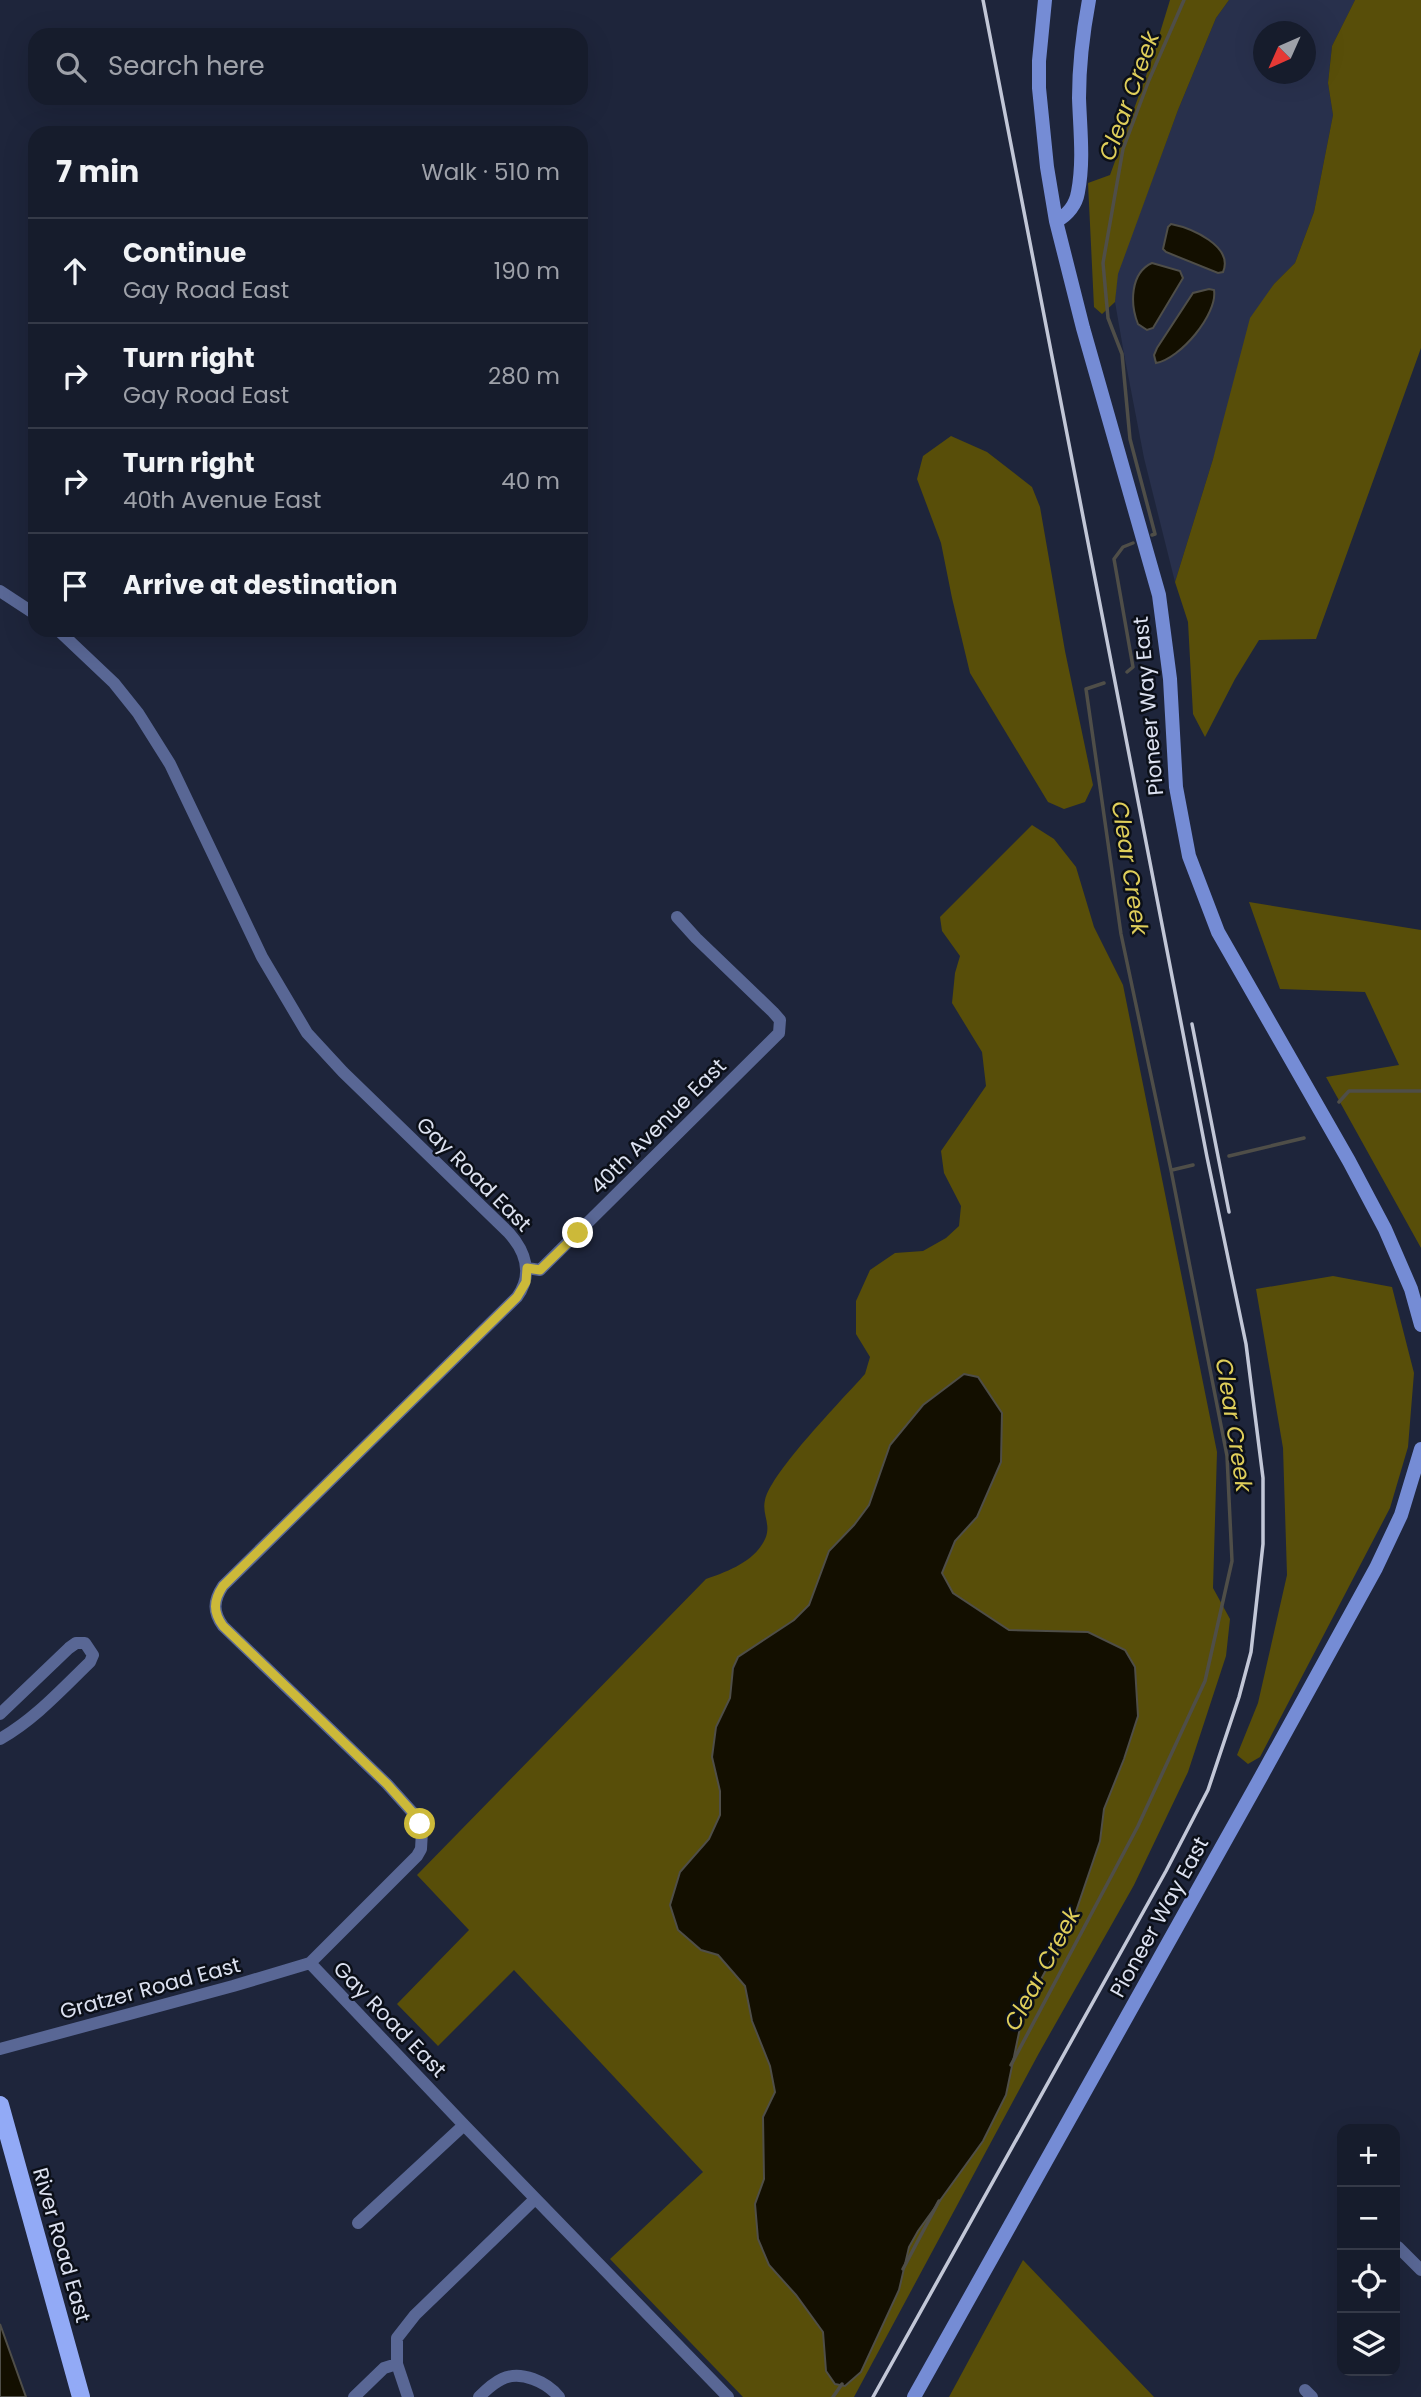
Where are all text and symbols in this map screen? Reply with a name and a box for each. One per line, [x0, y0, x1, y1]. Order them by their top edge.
north arrow [1253, 21, 1316, 84]
water label: Clear Creek [1091, 26, 1168, 165]
search box [28, 28, 588, 105]
icon: search [52, 48, 90, 86]
text: Search here [108, 48, 265, 84]
text: 7 min [56, 150, 139, 193]
text: Walk · 510 m [421, 156, 560, 188]
text: Continue [123, 235, 246, 271]
icon: ahead [56, 252, 94, 290]
text: 190 m [494, 255, 560, 287]
text: Gay Road East [123, 274, 289, 306]
text: Turn right [123, 340, 255, 376]
icon: right [56, 357, 94, 395]
text: 280 m [488, 360, 560, 392]
text: Gay Road East [123, 379, 289, 411]
text: Turn right [123, 445, 255, 481]
icon: right [56, 462, 94, 500]
text: 40 m [501, 465, 560, 497]
text: 40th Avenue East [123, 484, 321, 516]
icon: arrive [56, 567, 94, 605]
text: Arrive at destination [123, 567, 398, 603]
street label: Pioneer Way East [1126, 615, 1170, 797]
water label: Clear Creek [1104, 799, 1157, 938]
street label: 40th Avenue East [584, 1052, 732, 1200]
street label: Gay Road East [410, 1110, 538, 1238]
route end [562, 1217, 593, 1248]
water label: Clear Creek [1208, 1356, 1261, 1495]
route start [404, 1808, 435, 1839]
street label: Pioneer Way East [1103, 1832, 1215, 2002]
water label: Clear Creek [996, 1901, 1088, 2036]
street label: Gratzer Road East [57, 1950, 243, 2026]
street label: Gay Road East [327, 1954, 453, 2084]
map controls [1337, 2124, 1400, 2376]
button: + [1337, 2124, 1400, 2187]
street label: River Road East [26, 2164, 98, 2326]
button: − [1337, 2187, 1400, 2250]
button: locate [1337, 2250, 1400, 2313]
button: layers [1337, 2313, 1400, 2376]

